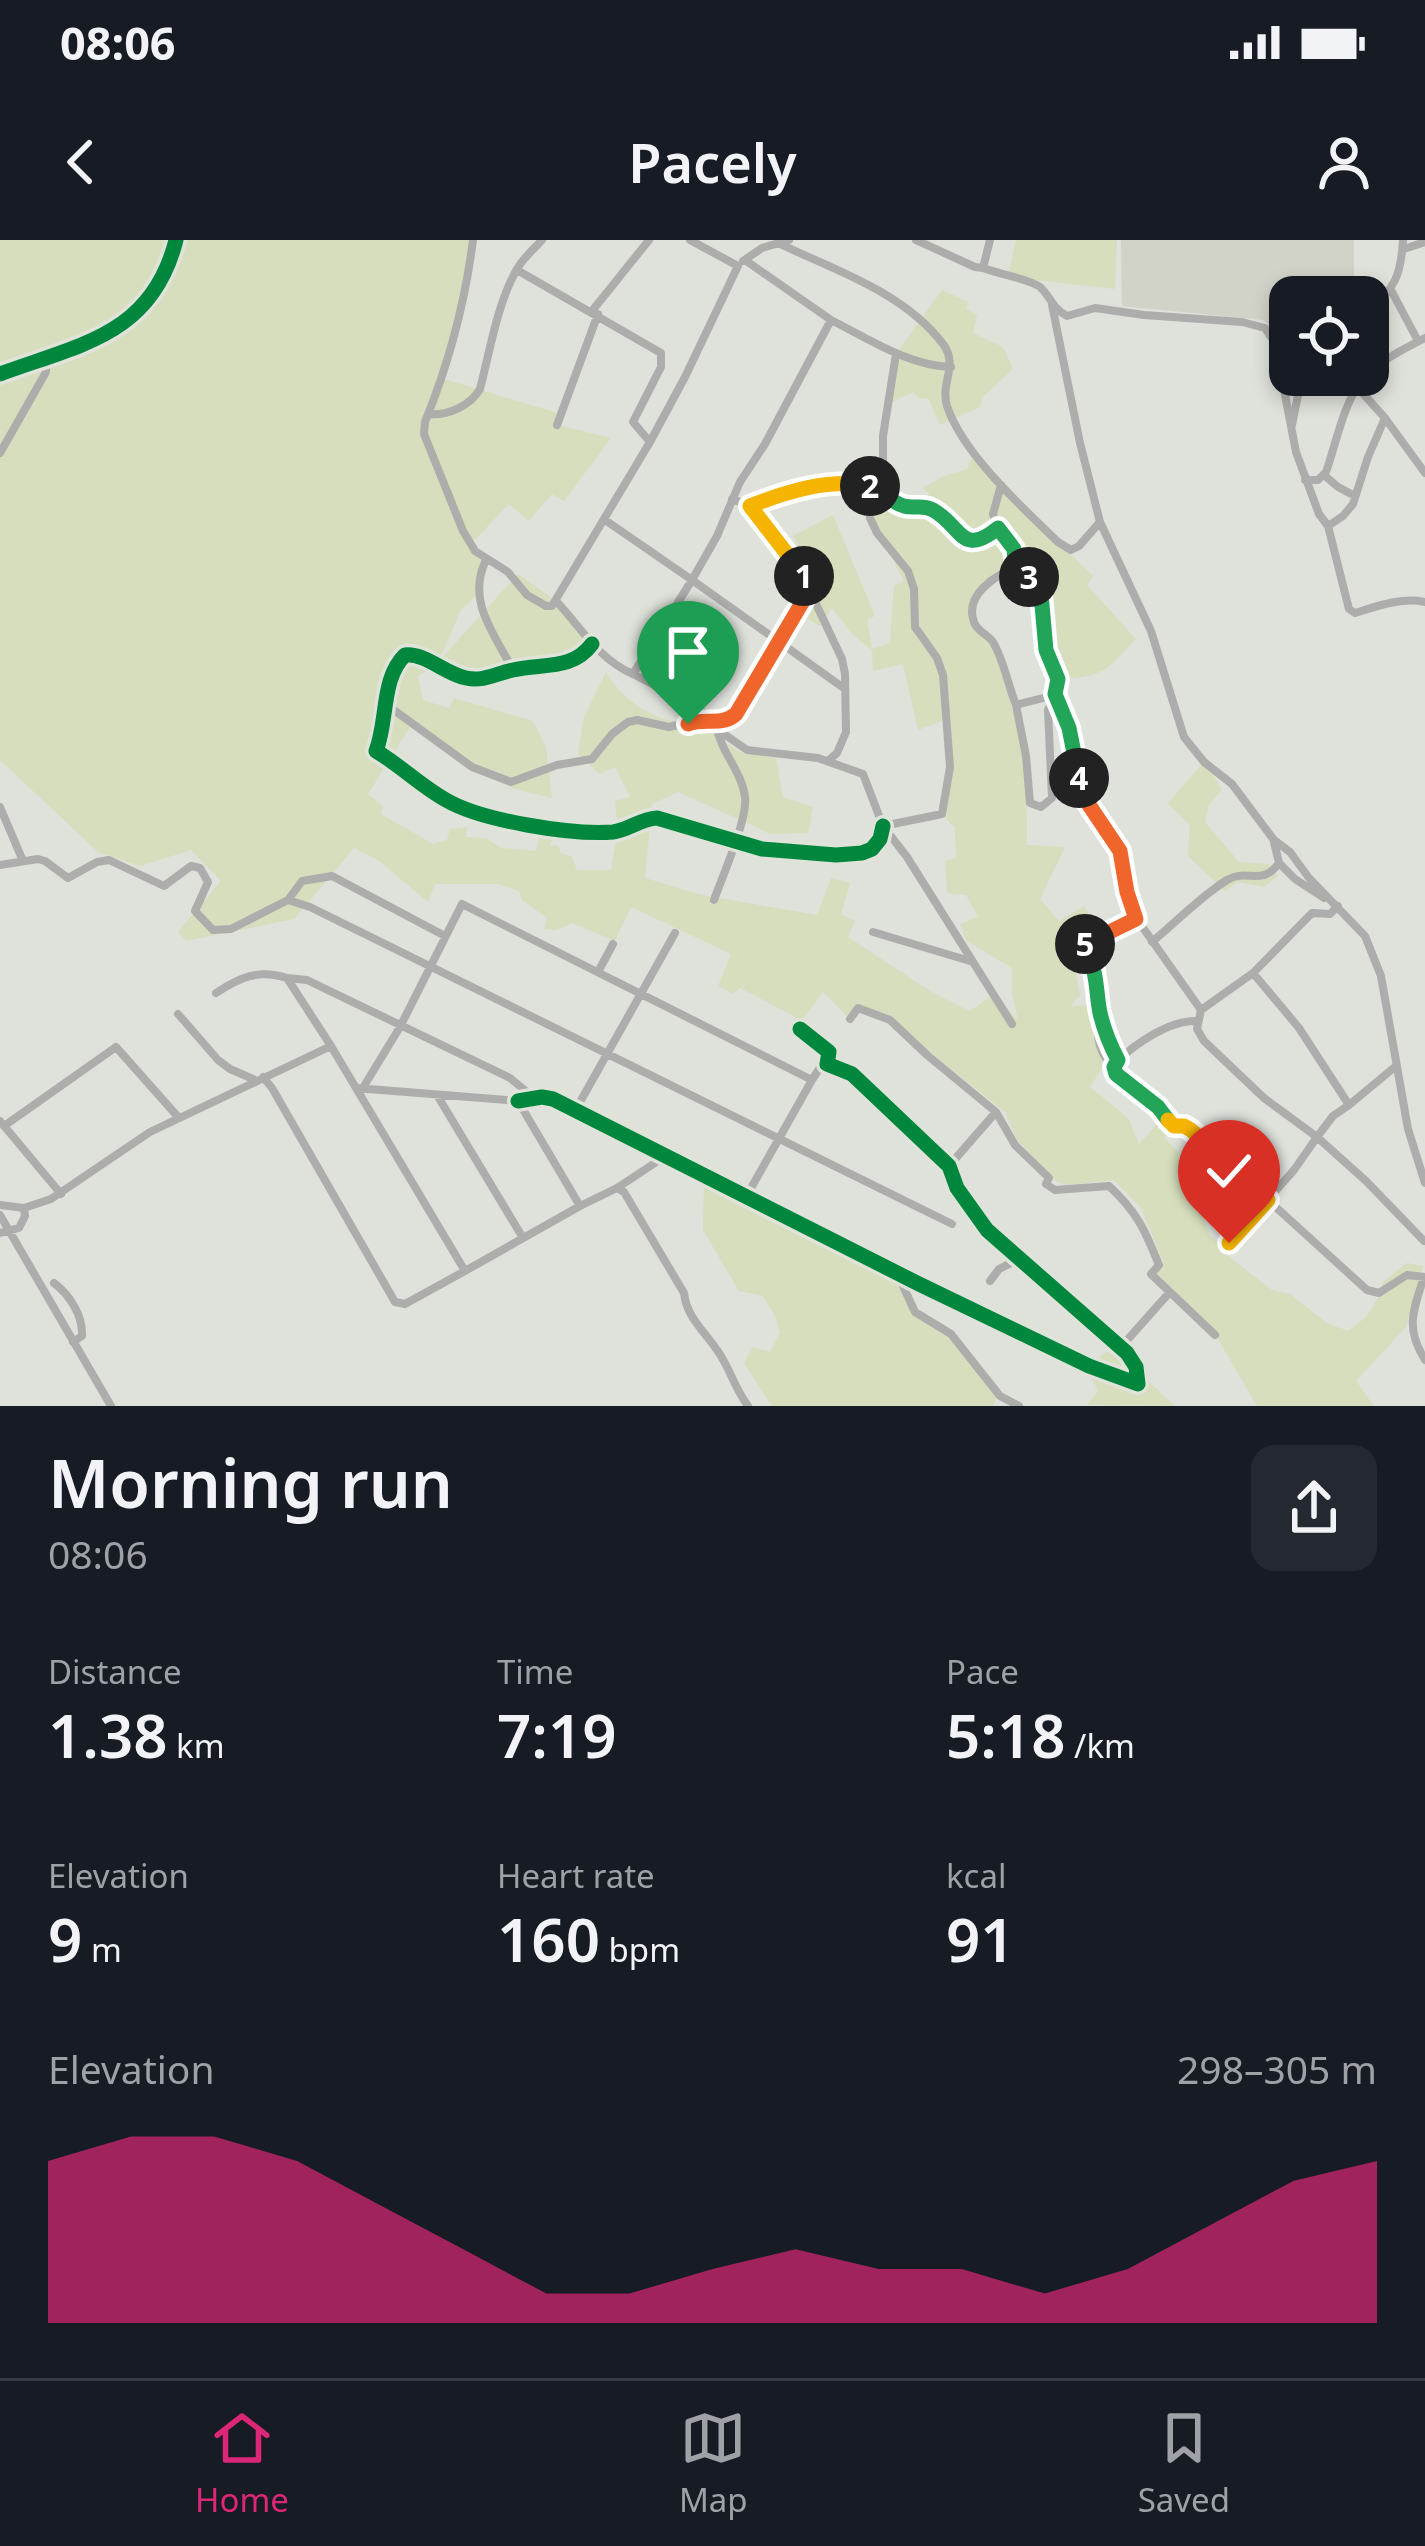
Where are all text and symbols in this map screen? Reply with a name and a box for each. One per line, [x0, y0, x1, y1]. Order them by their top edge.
text: 08:06 [60, 12, 176, 73]
text: Pacely [628, 125, 797, 199]
icon: back [48, 129, 114, 195]
icon: person [1311, 129, 1377, 195]
map controls [1269, 276, 1389, 396]
button: locate [1269, 276, 1389, 396]
pin: 2 [840, 456, 900, 516]
text: 2 [861, 463, 879, 508]
pin: 1 [774, 546, 834, 606]
pin: 3 [999, 547, 1059, 607]
text: 1 [795, 553, 813, 598]
text: 3 [1020, 554, 1038, 599]
pin [637, 601, 739, 724]
icon: arrive [655, 619, 721, 685]
pin: 4 [1049, 748, 1109, 808]
text: 4 [1070, 755, 1088, 800]
pin: 5 [1055, 914, 1115, 974]
text: 5 [1076, 921, 1094, 966]
pin [1178, 1120, 1280, 1243]
icon: check [1196, 1138, 1262, 1204]
text: Morning run [48, 1437, 453, 1527]
button: share [1251, 1445, 1377, 1571]
text: 08:06 [48, 1527, 148, 1580]
text: Distance [48, 1649, 182, 1694]
text: Time [497, 1649, 573, 1694]
text: Pace [946, 1649, 1019, 1694]
text: 1.38 [48, 1694, 168, 1776]
text: 7:19 [497, 1694, 617, 1776]
text: 5:18 [946, 1694, 1066, 1776]
text: km [168, 1723, 225, 1768]
text: /km [1066, 1723, 1135, 1768]
text: Elevation [48, 1853, 189, 1898]
text: Heart rate [497, 1853, 655, 1898]
text: kcal [946, 1853, 1007, 1898]
text: 9 [48, 1898, 82, 1980]
text: 160 [497, 1898, 600, 1980]
text: 91 [946, 1898, 1015, 1980]
text: m [82, 1927, 122, 1972]
text: bpm [600, 1927, 680, 1972]
text: Elevation [48, 2042, 215, 2095]
text: 298–305 m [1177, 2042, 1377, 2095]
tab: Home [195, 2405, 289, 2522]
tab: Map [679, 2405, 748, 2522]
tab: Saved [1138, 2405, 1230, 2522]

